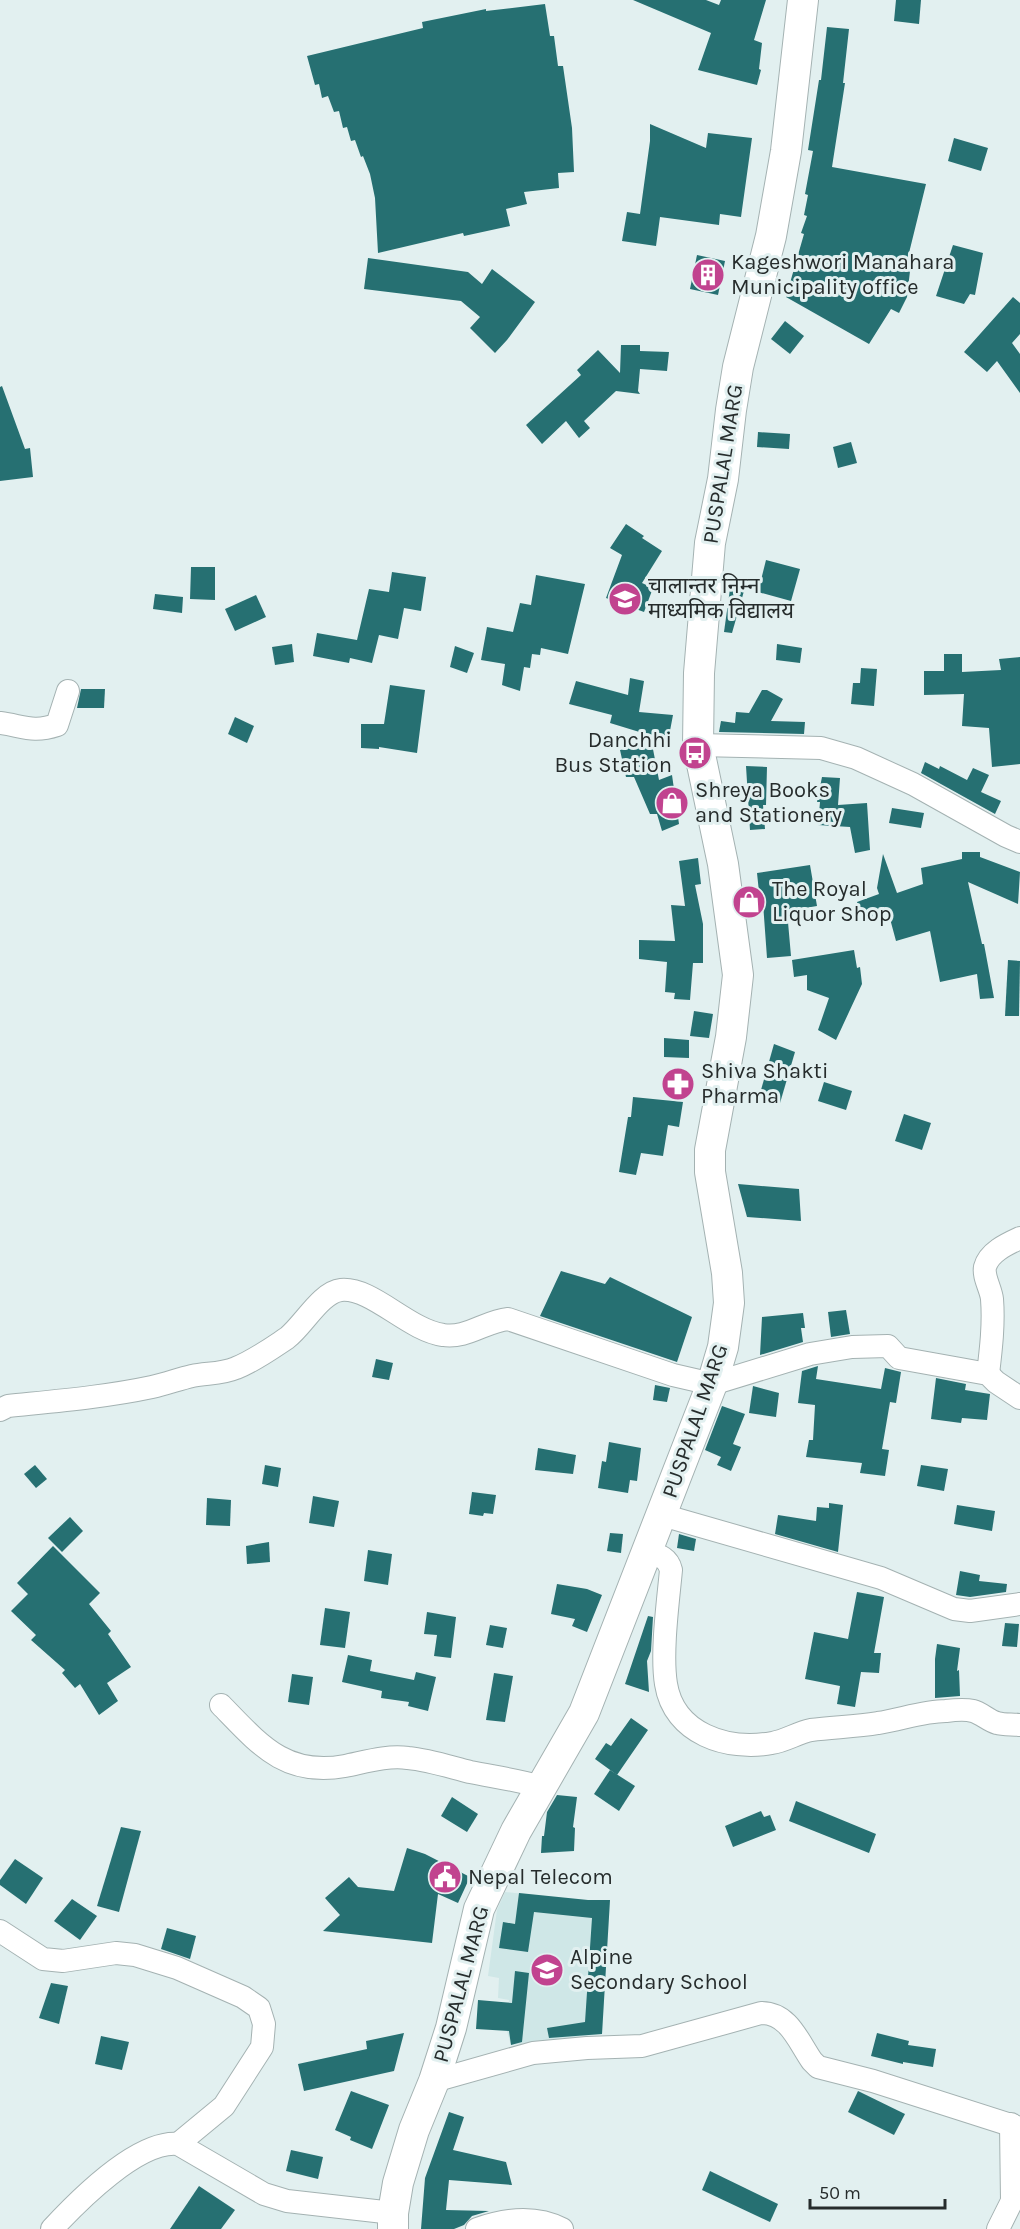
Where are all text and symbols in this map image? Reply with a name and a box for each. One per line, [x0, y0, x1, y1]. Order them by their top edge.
place label: Kageshwori Manahara Municipality office [731, 249, 954, 300]
building icon: Kageshwori Manahara Municipality office [690, 257, 726, 293]
street label: PUSPALAL MARG [698, 382, 748, 546]
place label: चालान्तर निम्न माध्यमिक विद्यालय [648, 573, 795, 624]
school or university icon: चालान्तर निम्न माध्यमिक विद्यालय [607, 581, 643, 617]
place label: Danchhi Bus Station [554, 727, 672, 778]
bus stop icon: Danchhi Bus Station [677, 735, 713, 771]
place label: Shreya Books and Stationery [695, 777, 842, 828]
shop icon: Shreya Books and Stationery [654, 785, 690, 821]
place label: The Royal Liquor Shop [772, 876, 892, 927]
shop icon: The Royal Liquor Shop [731, 884, 767, 920]
place label: Shiva Shakti Pharma [701, 1058, 828, 1109]
pharmacy icon: Shiva Shakti Pharma [660, 1066, 696, 1102]
street label: PUSPALAL MARG [656, 1341, 734, 1501]
public building icon: Nepal Telecom [427, 1859, 463, 1895]
place label: Nepal Telecom [468, 1864, 613, 1890]
street label: PUSPALAL MARG [428, 1903, 494, 2065]
place label: Alpine Secondary School [570, 1944, 748, 1995]
school or university icon: Alpine Secondary School [529, 1952, 565, 1988]
scale bar [810, 2172, 945, 2210]
text: 50 m [819, 2182, 861, 2204]

